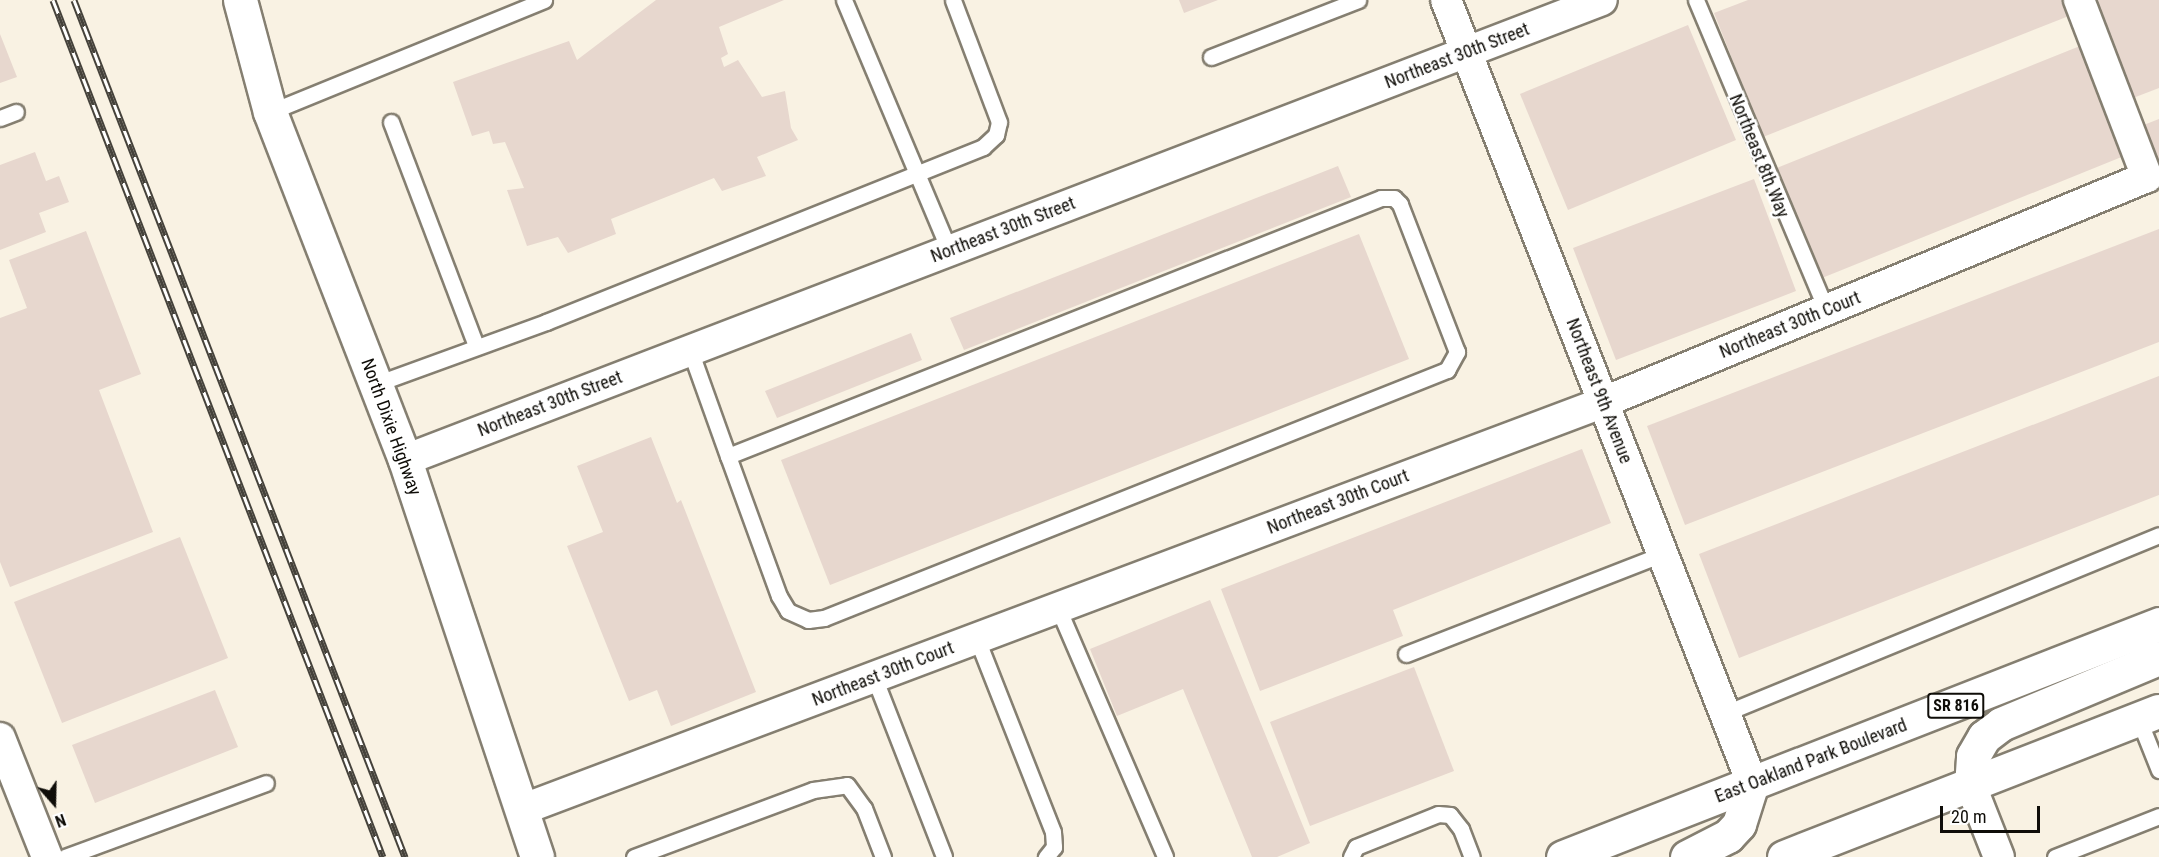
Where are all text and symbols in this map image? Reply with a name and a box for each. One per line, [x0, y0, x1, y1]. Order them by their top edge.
street label: Northeast 30th Street [1382, 19, 1532, 93]
street label: Northeast 8th Way [1724, 91, 1794, 221]
street label: Northeast 30th Street [928, 193, 1078, 267]
street label: Northeast 30th Court [1716, 287, 1864, 363]
street label: Northeast 9th Avenue [1561, 315, 1637, 467]
street label: North Dixie Highway [356, 356, 426, 498]
street label: Northeast 30th Street [475, 367, 625, 441]
street label: Northeast 30th Court [1264, 465, 1412, 539]
street label: Northeast 30th Court [809, 637, 957, 711]
road number: SR 816 [1926, 693, 1986, 719]
street label: East Oakland Park Boulevard [1712, 714, 1910, 808]
north arrow [24, 773, 84, 833]
scale bar [1943, 794, 2044, 832]
text: 20 m [1951, 806, 1986, 827]
text: N [52, 810, 68, 831]

